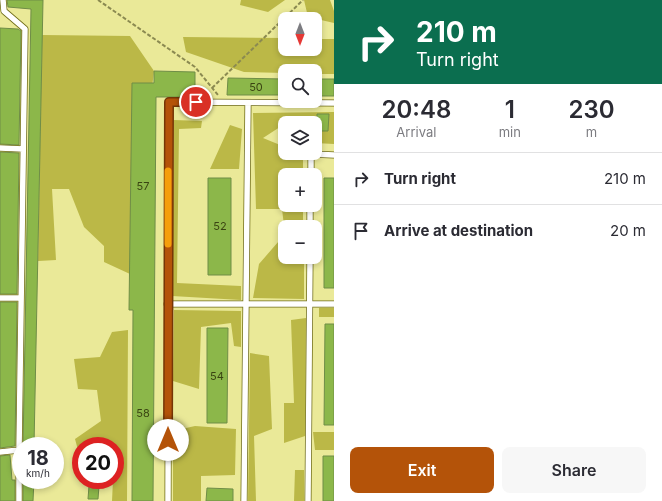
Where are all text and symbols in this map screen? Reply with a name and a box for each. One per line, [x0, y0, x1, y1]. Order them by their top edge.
north arrow [278, 12, 322, 56]
map controls [278, 12, 322, 264]
text: 210 m [416, 15, 497, 49]
icon: right [350, 16, 402, 68]
text: Turn right [416, 49, 499, 70]
button: search [278, 64, 322, 108]
house number: 50 [249, 80, 263, 94]
pin [179, 85, 213, 119]
icon: arrive [185, 91, 207, 113]
text: 20:48 [381, 95, 451, 124]
text: 1 [505, 95, 515, 124]
text: 230 [568, 95, 614, 124]
button: layers [278, 116, 322, 160]
text: Arrival [396, 124, 436, 140]
text: min [499, 124, 521, 140]
text: m [586, 124, 597, 140]
button: + [278, 168, 322, 212]
icon: right [350, 168, 372, 190]
text: Turn right [384, 169, 456, 188]
text: 210 m [604, 169, 646, 188]
house number: 57 [137, 179, 149, 193]
house number: 52 [213, 219, 227, 233]
button: − [278, 220, 322, 264]
icon: arrive [350, 220, 372, 242]
text: Arrive at destination [384, 221, 533, 240]
text: 20 m [610, 221, 646, 240]
house number: 54 [210, 369, 224, 383]
house number: 58 [136, 406, 150, 420]
position arrow [147, 419, 189, 461]
speed limit sign: 20 [72, 437, 124, 489]
text: 18 [27, 446, 49, 470]
button: Exit [350, 447, 494, 493]
button: Share [502, 447, 646, 493]
text: km/h [26, 467, 50, 479]

